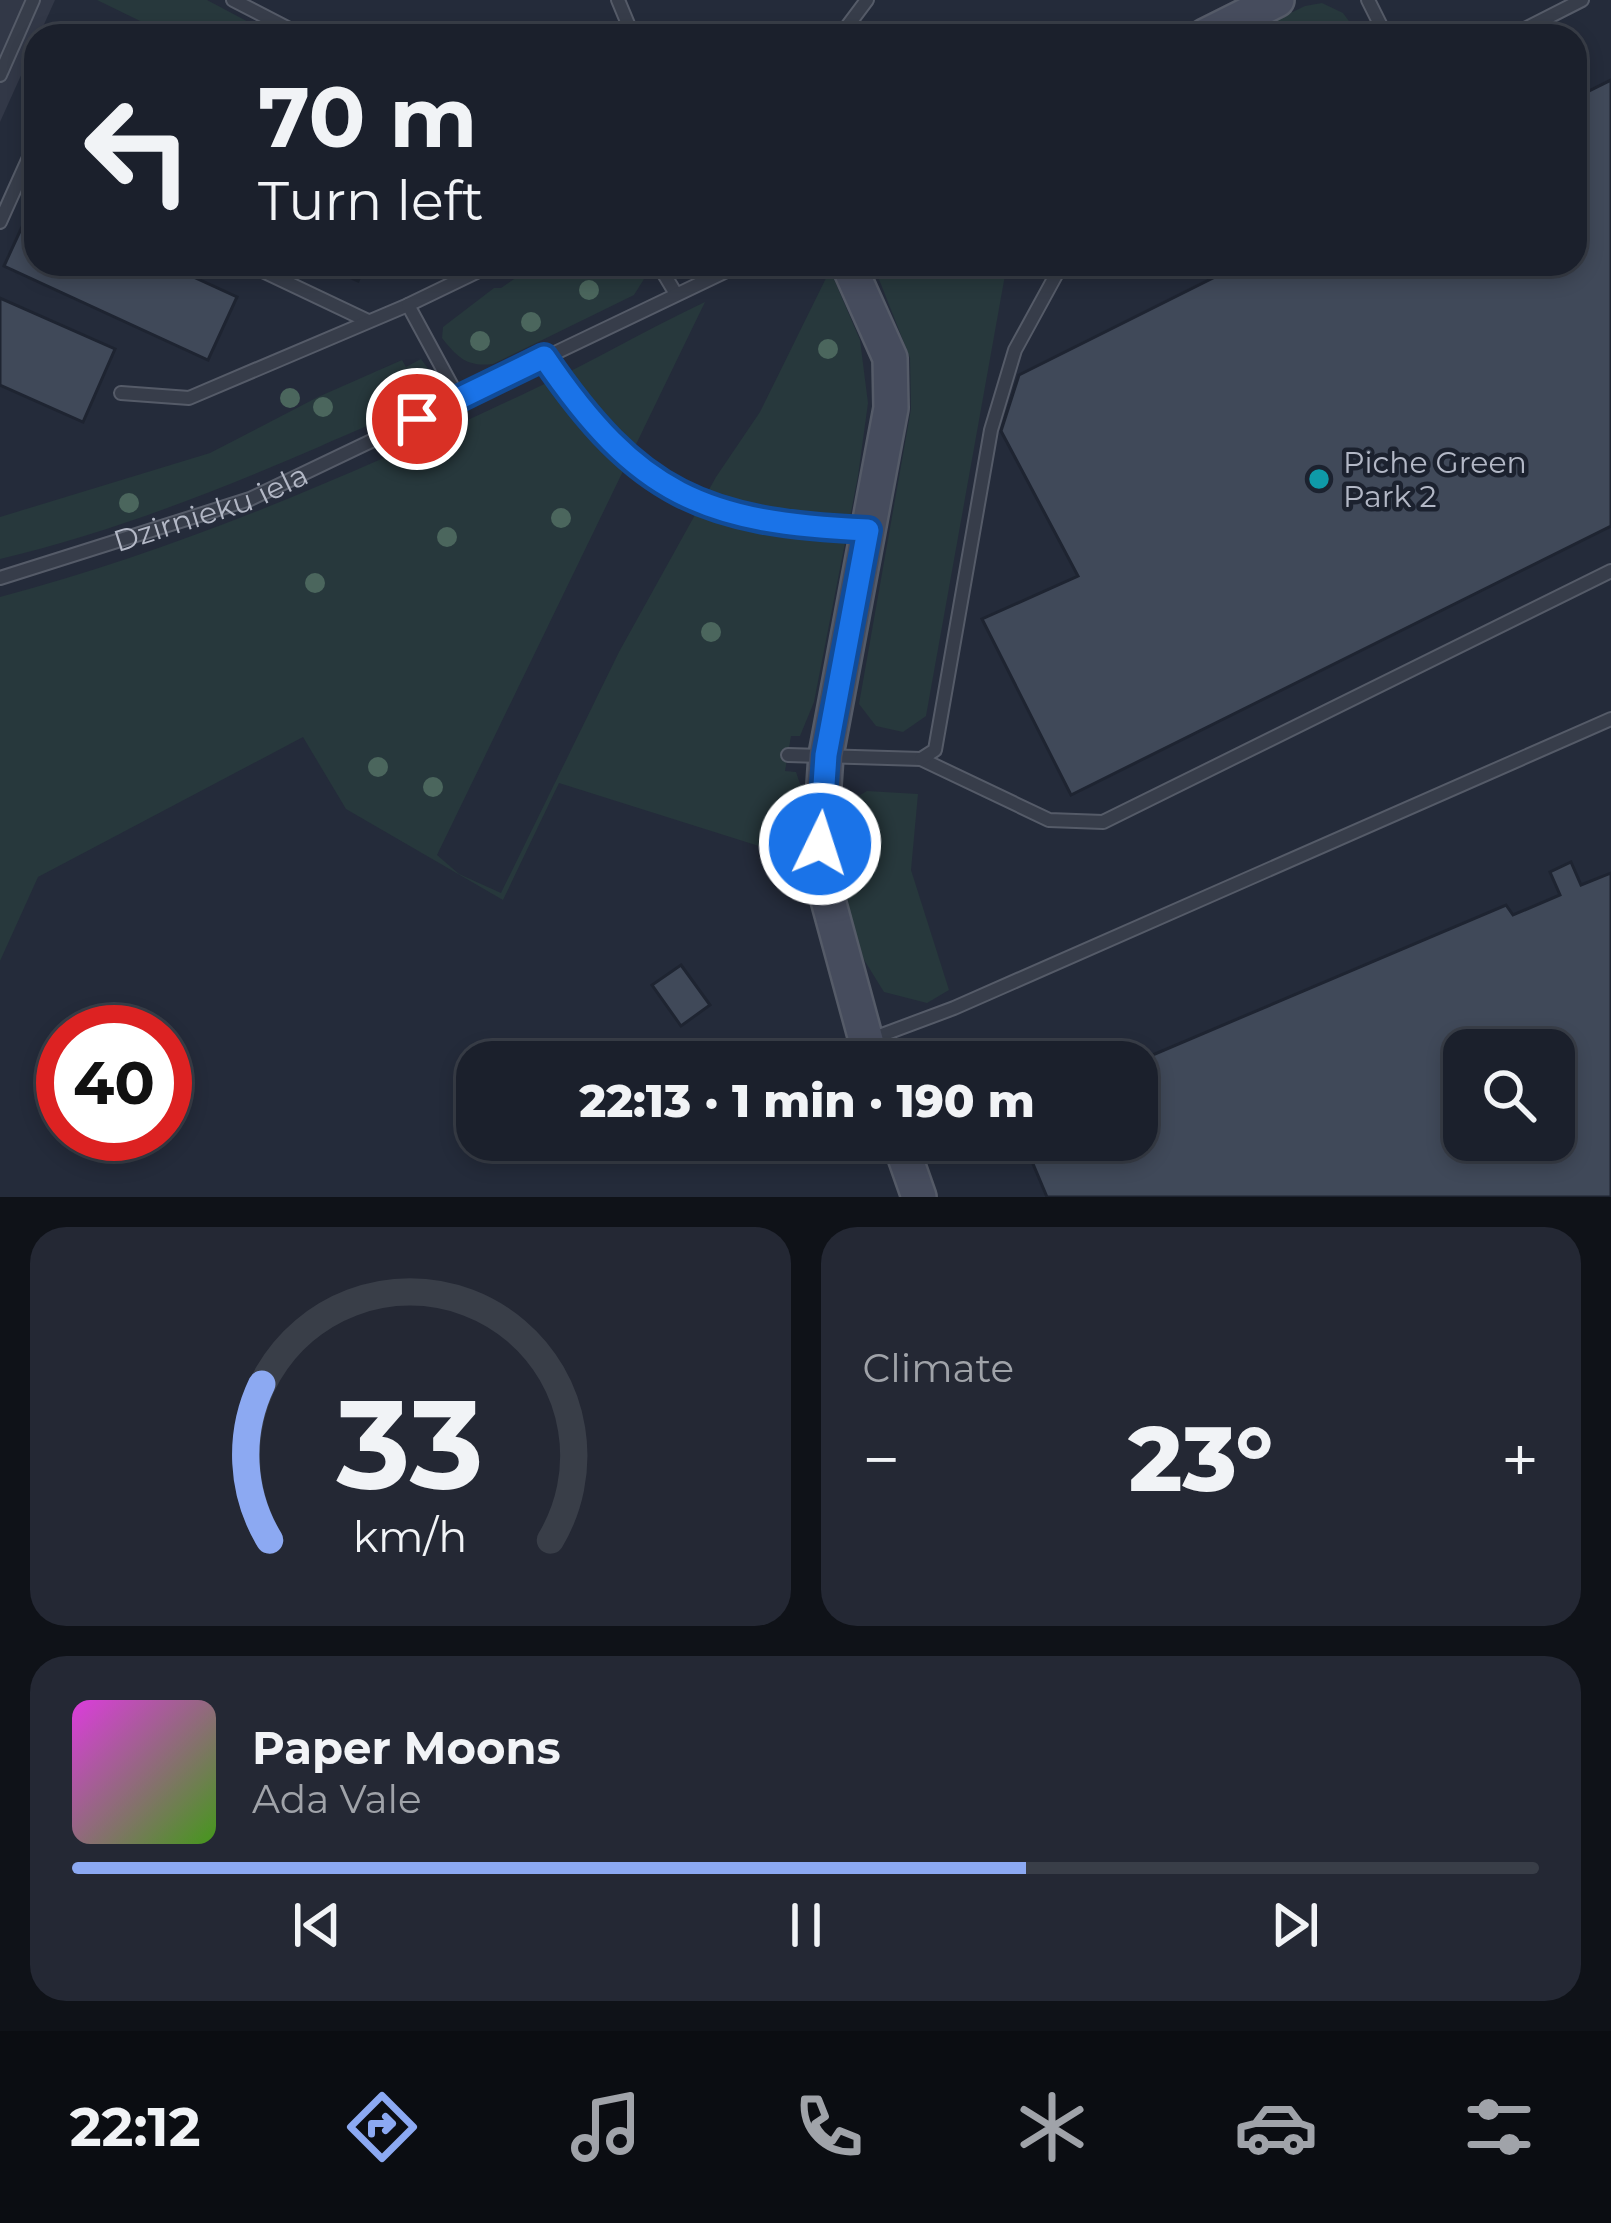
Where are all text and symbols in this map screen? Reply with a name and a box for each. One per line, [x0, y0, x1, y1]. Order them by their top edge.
text: 70 m [258, 66, 477, 168]
icon: left [60, 72, 216, 228]
text: Turn left [258, 168, 484, 234]
pin [366, 368, 468, 470]
icon: arrive [384, 386, 450, 452]
place label: Piche Green Park 2 [1343, 444, 1527, 515]
street label: Dzirnieku iela [109, 456, 314, 560]
marker: Piche Green Park 2 [1306, 466, 1332, 492]
position arrow [757, 781, 883, 907]
speed limit sign: 40 [36, 1005, 192, 1161]
map controls [1443, 1029, 1575, 1161]
button: search [1443, 1029, 1575, 1161]
text: 22:13 · 1 min · 190 m [579, 1073, 1035, 1128]
text: Climate [863, 1344, 1014, 1392]
text: 33 [336, 1368, 484, 1520]
text: 23° [1129, 1404, 1273, 1514]
text: − [863, 1419, 900, 1500]
text: + [1501, 1419, 1539, 1500]
text: km/h [353, 1509, 467, 1562]
text: Paper Moons [252, 1720, 561, 1775]
text: Ada Vale [252, 1775, 422, 1823]
icon: previous [284, 1892, 350, 1958]
icon: pause [773, 1892, 839, 1958]
icon: next [1262, 1892, 1328, 1958]
icon: directions [340, 2085, 424, 2169]
icon: music [564, 2085, 648, 2169]
icon: phone [787, 2085, 871, 2169]
icon: climate [1010, 2085, 1094, 2169]
icon: car [1234, 2085, 1318, 2169]
icon: filters [1457, 2085, 1541, 2169]
text: 22:12 [70, 2094, 201, 2160]

